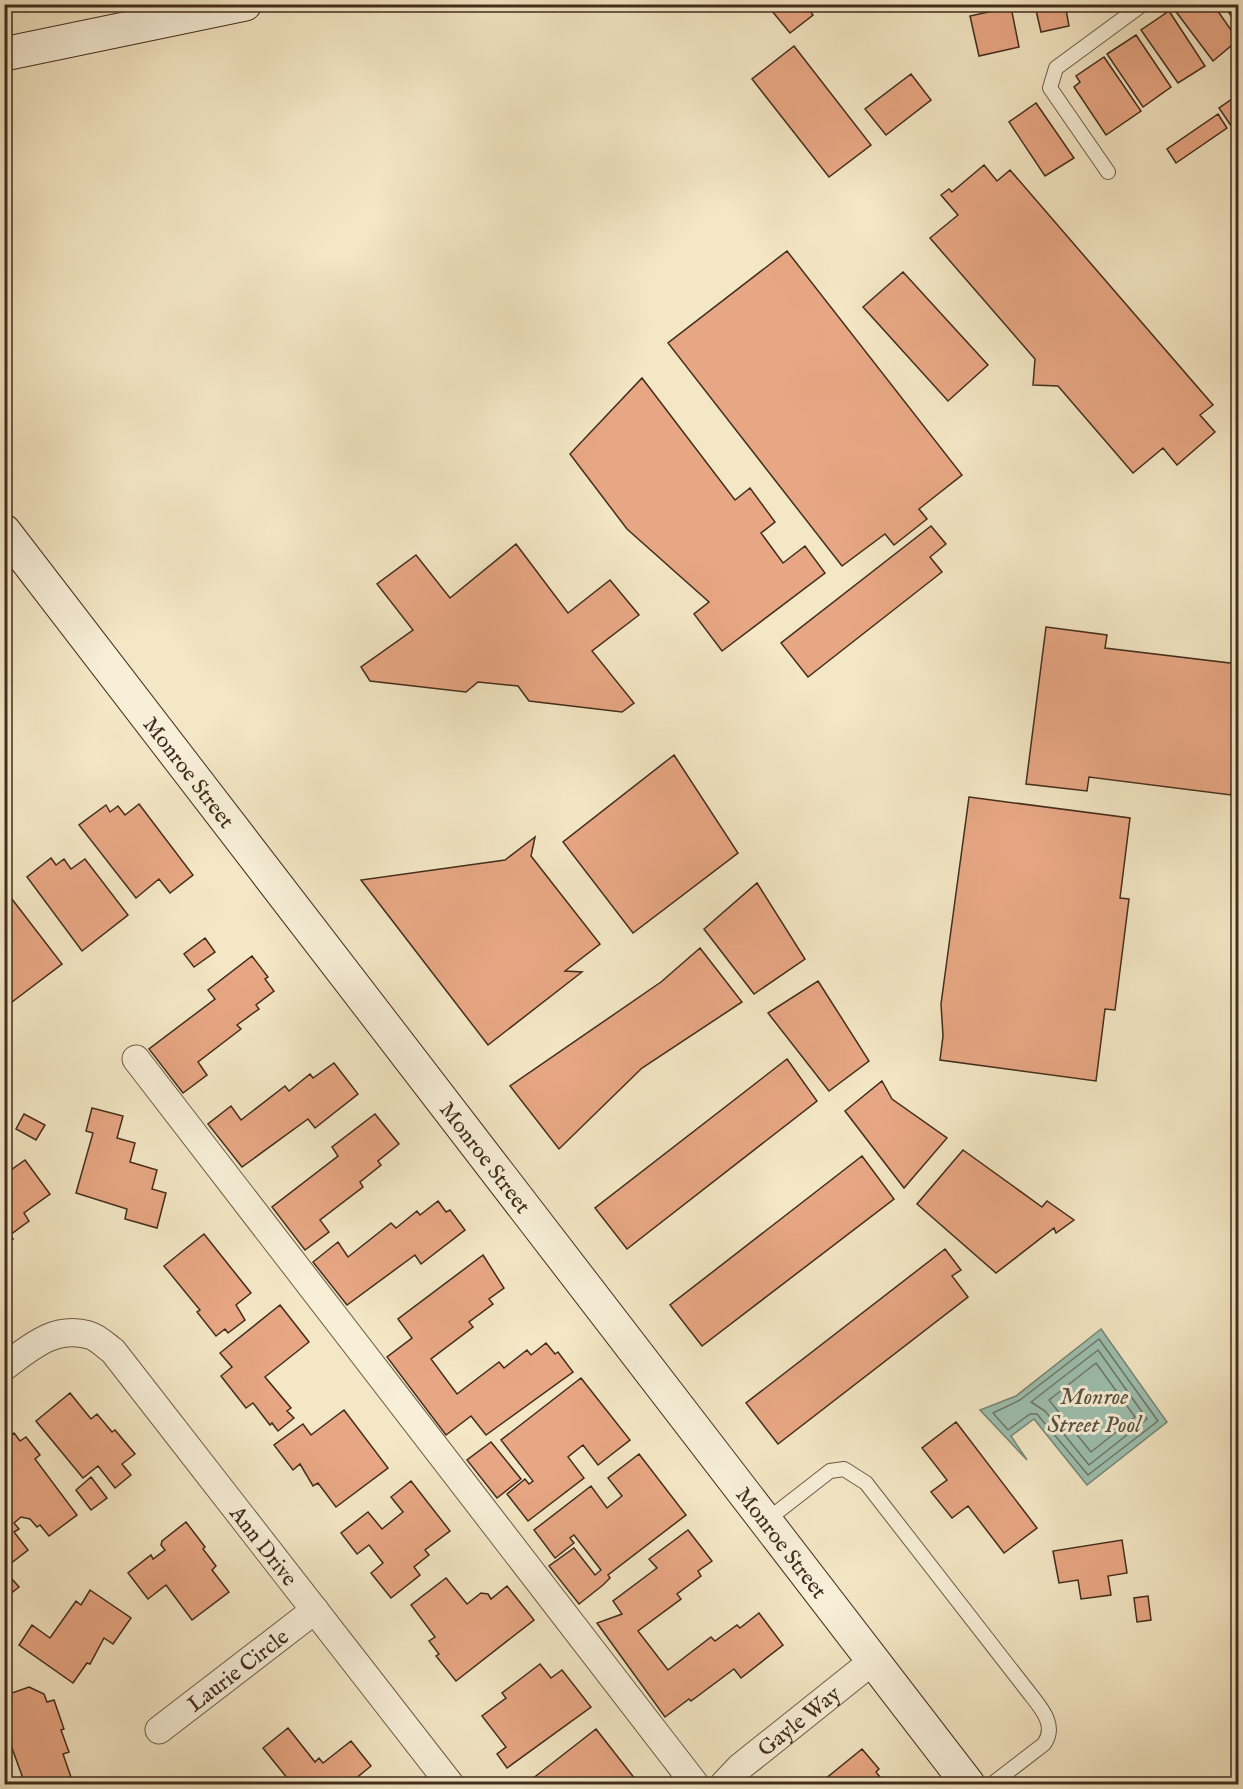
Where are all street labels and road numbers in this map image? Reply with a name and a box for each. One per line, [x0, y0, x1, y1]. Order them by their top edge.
street label: Monroe Street [136, 712, 240, 835]
street label: Monroe Street [432, 1097, 536, 1220]
street label: Monroe Street [729, 1482, 833, 1605]
street label: Ann Drive [222, 1500, 303, 1592]
street label: Laurie Circle [182, 1623, 295, 1719]
street label: Gayle Way [753, 1680, 847, 1763]

